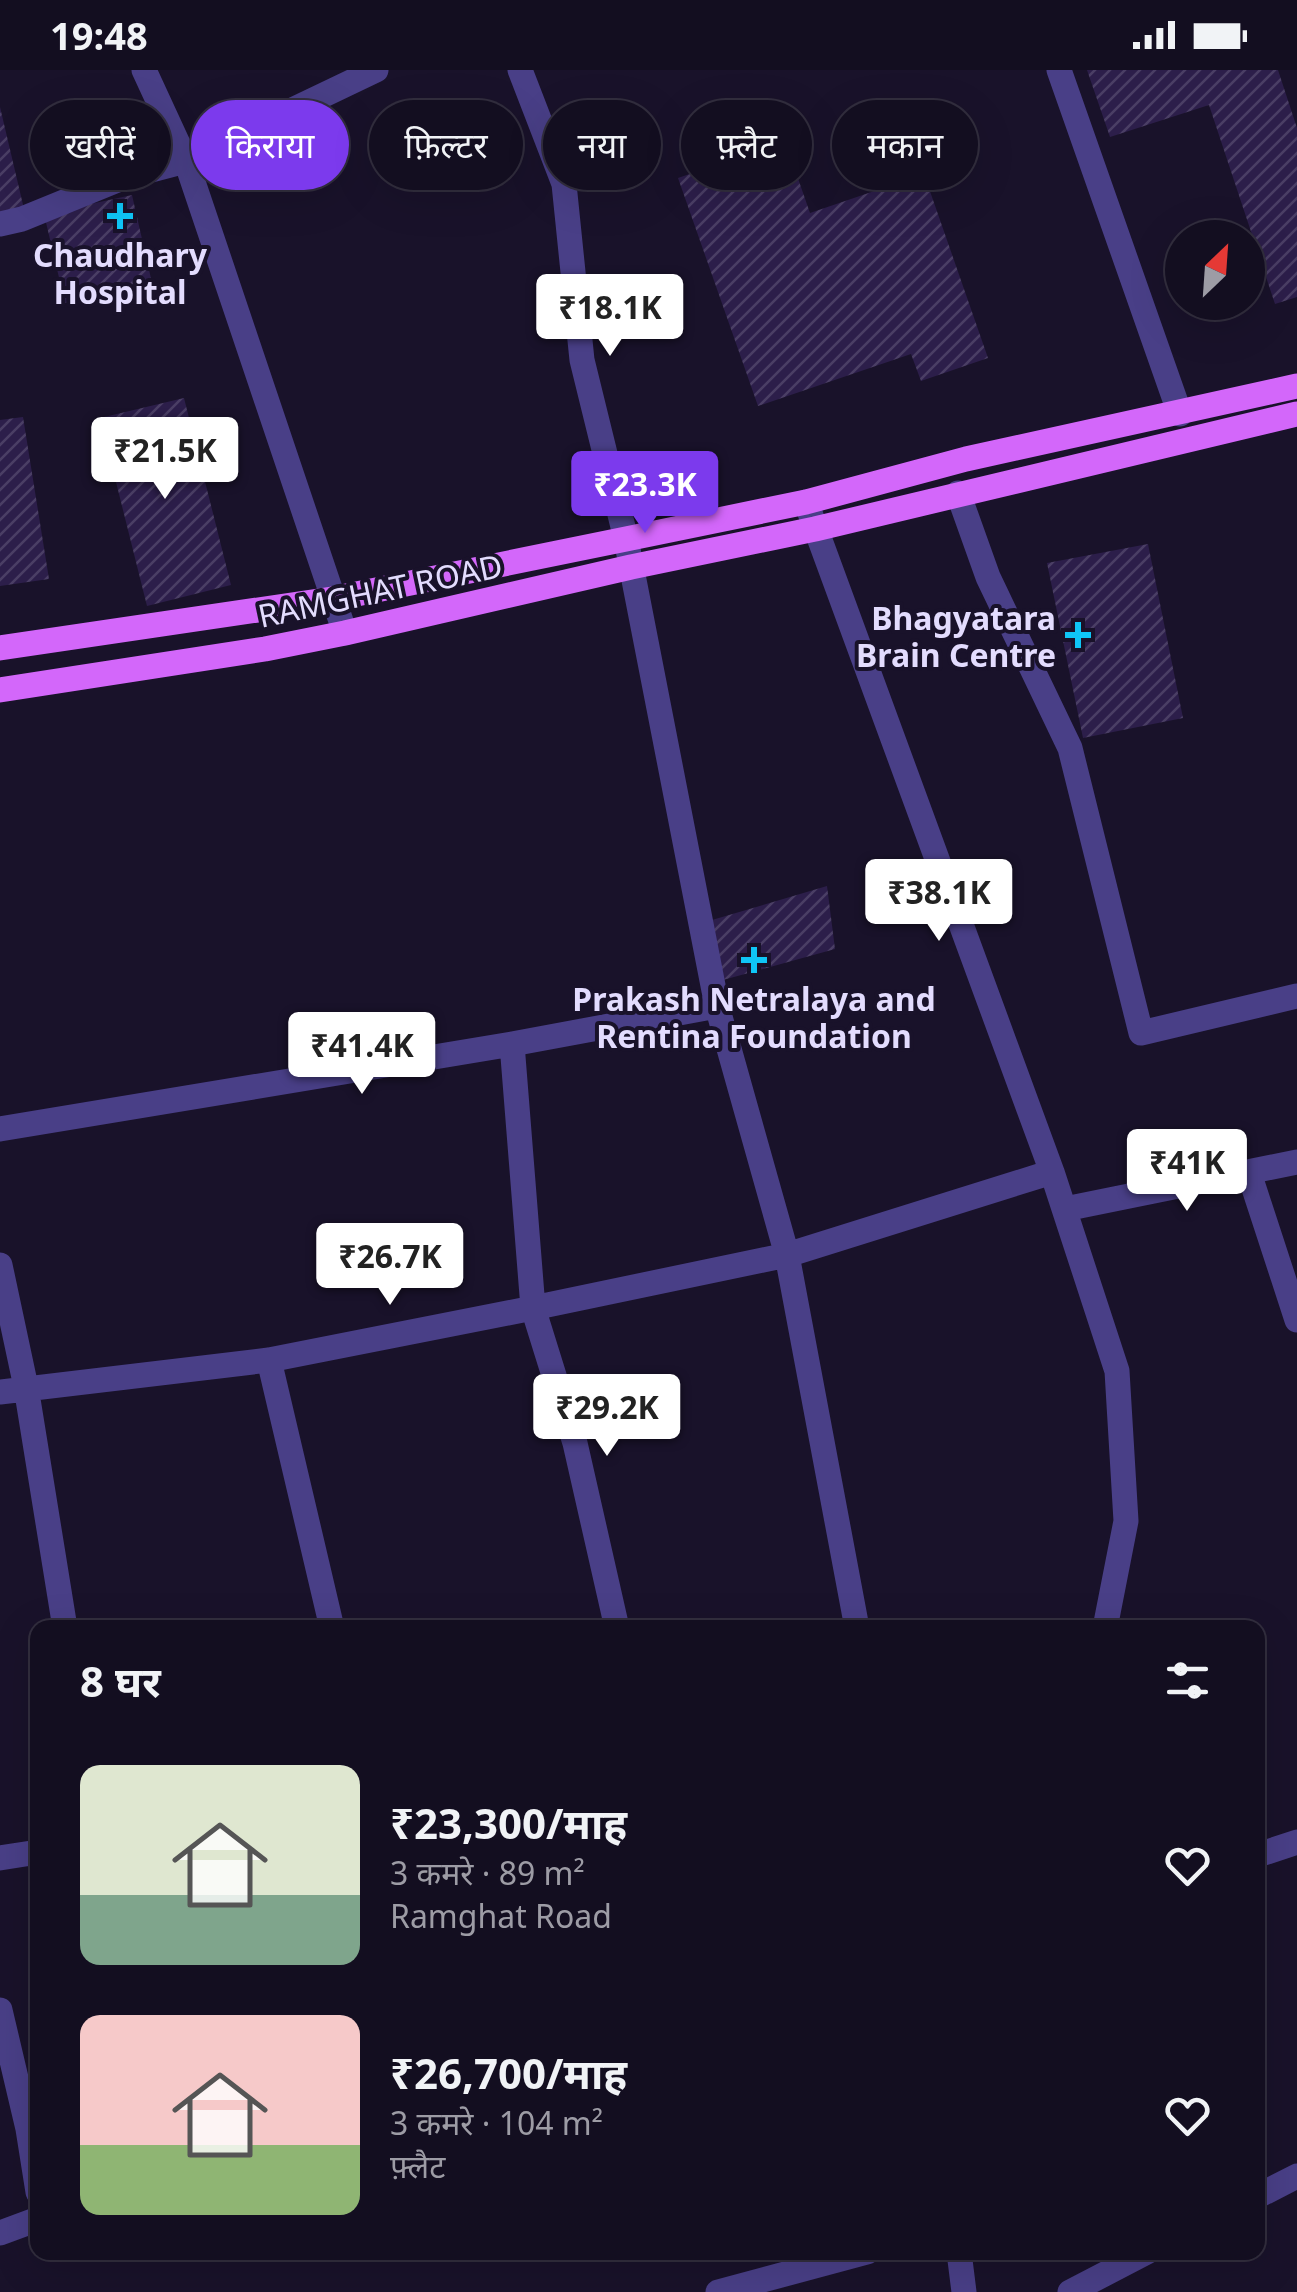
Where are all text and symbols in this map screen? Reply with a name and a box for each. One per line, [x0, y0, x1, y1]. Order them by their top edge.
text: 19:48 [50, 9, 148, 61]
chip: खरीदें [30, 100, 171, 190]
chip: किराया [191, 100, 349, 190]
chip: फ़िल्टर [369, 100, 523, 190]
chip: नया [543, 100, 661, 190]
chip: फ़्लैट [681, 100, 812, 190]
chip: मकान [832, 100, 978, 190]
marker: Chaudhary Hospital [107, 203, 133, 229]
north arrow [1165, 220, 1265, 320]
map controls [1165, 220, 1265, 320]
place label: Chaudhary Hospital [33, 233, 208, 313]
pin: ₹18.1K [529, 274, 691, 359]
text: ₹18.1K [558, 285, 662, 328]
pin: ₹21.5K [84, 417, 246, 502]
text: ₹21.5K [113, 428, 217, 471]
pin: ₹23.3K [564, 451, 726, 536]
text: ₹23.3K [593, 462, 697, 505]
street label: RAMGHAT ROAD [254, 543, 506, 637]
place label: Bhagyatara Brain Centre [856, 596, 1056, 676]
marker: Bhagyatara Brain Centre [1065, 622, 1091, 648]
pin: ₹38.1K [858, 859, 1020, 944]
text: ₹38.1K [887, 870, 991, 913]
marker: Prakash Netralaya and Rentina Foundation [741, 947, 767, 973]
place label: Prakash Netralaya and Rentina Foundation [572, 977, 936, 1057]
pin: ₹41.4K [281, 1012, 443, 1097]
text: ₹41.4K [310, 1023, 414, 1066]
pin: ₹41K [1128, 1129, 1246, 1214]
text: ₹41K [1149, 1140, 1225, 1183]
pin: ₹26.7K [309, 1223, 471, 1308]
text: ₹26.7K [338, 1234, 442, 1277]
pin: ₹29.2K [526, 1374, 688, 1459]
text: ₹29.2K [555, 1385, 659, 1428]
text: 8 घर [80, 1652, 161, 1709]
icon: filters [1160, 1653, 1215, 1708]
text: ₹23,300/माह [390, 1794, 627, 1851]
icon: home [160, 1805, 280, 1925]
icon: heart [1160, 1838, 1215, 1893]
text: 3 कमरे · 89 m² [390, 1851, 585, 1894]
text: Ramghat Road [390, 1894, 612, 1937]
text: ₹26,700/माह [390, 2044, 627, 2101]
icon: home [160, 2055, 280, 2175]
icon: heart [1160, 2088, 1215, 2143]
text: 3 कमरे · 104 m² [390, 2101, 603, 2144]
text: फ़्लैट [390, 2144, 445, 2187]

